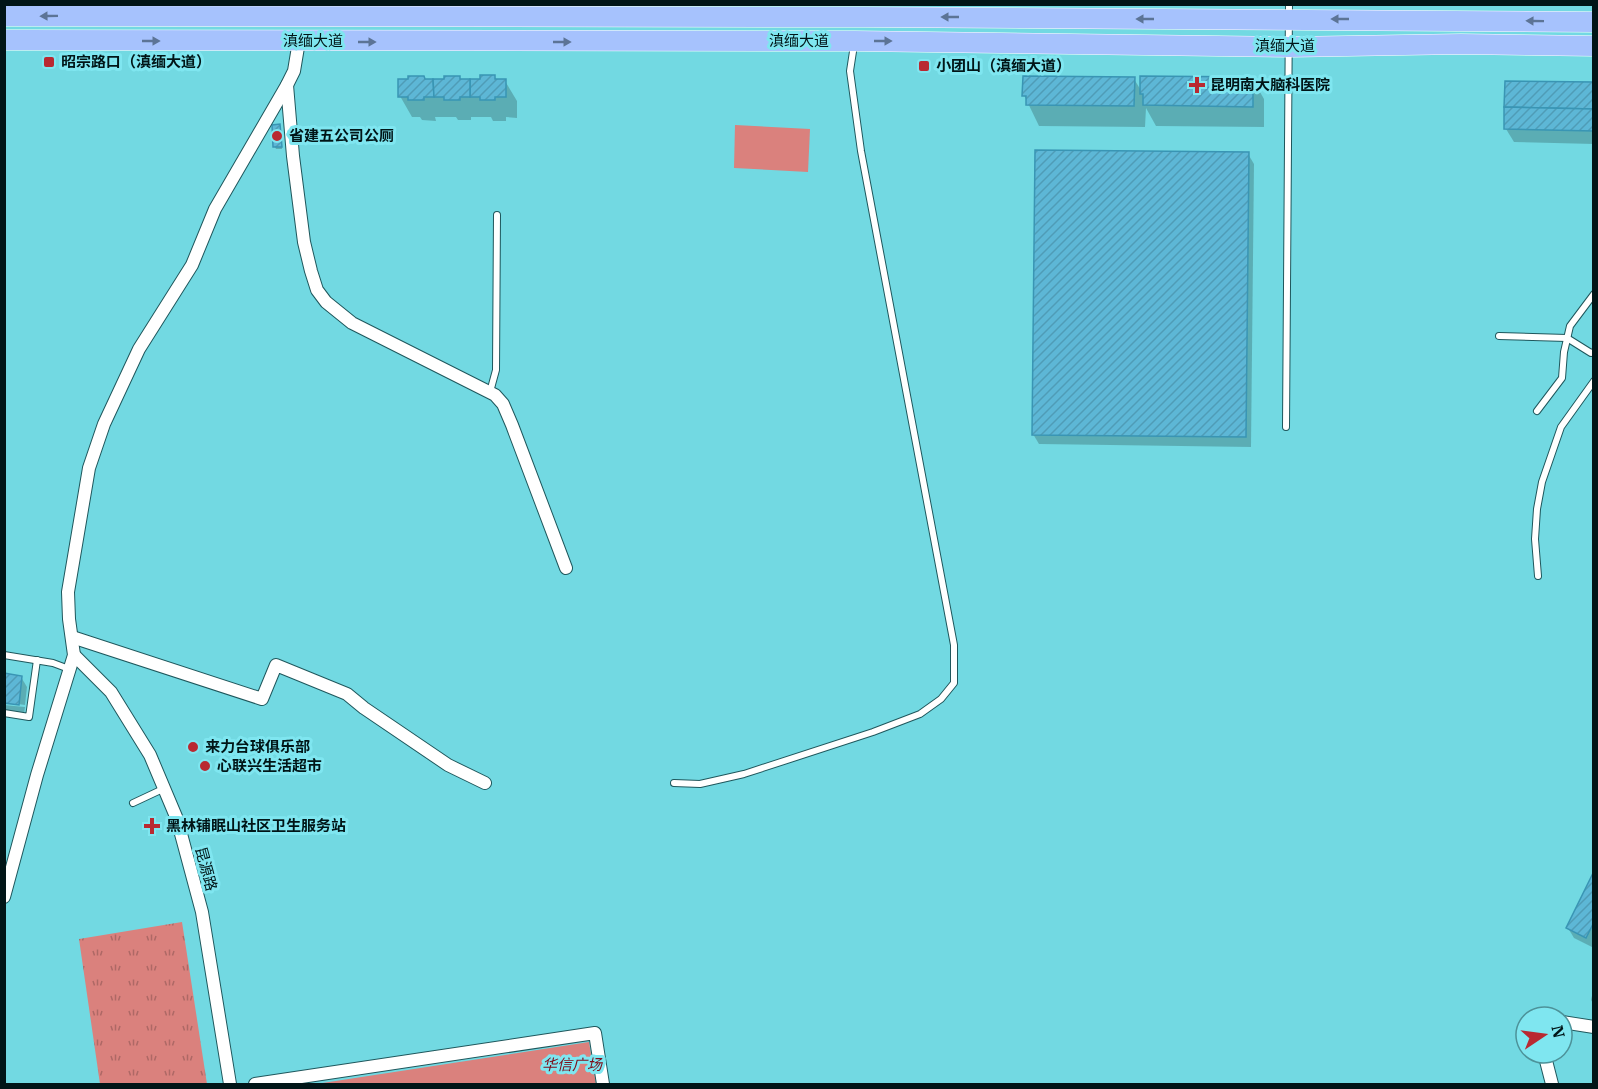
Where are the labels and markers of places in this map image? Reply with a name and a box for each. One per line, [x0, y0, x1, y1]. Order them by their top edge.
place label: 昭宗路口（滇缅大道） [61, 52, 211, 71]
marker: 昭宗路口（滇缅大道） [42, 55, 56, 69]
place label: 小团山（滇缅大道） [936, 56, 1071, 75]
marker: 小团山（滇缅大道） [917, 59, 931, 73]
place label: 昆明南大脑科医院 [1210, 75, 1330, 94]
marker: 昆明南大脑科医院 [1188, 76, 1206, 94]
place label: 省建五公司公厕 [289, 126, 394, 145]
marker: 省建五公司公厕 [270, 129, 284, 143]
place label: 来力台球俱乐部 [205, 737, 310, 756]
marker: 来力台球俱乐部 [186, 740, 200, 754]
place label: 心联兴生活超市 [217, 756, 322, 775]
marker: 心联兴生活超市 [198, 759, 212, 773]
place label: 黑林铺眠山社区卫生服务站 [166, 816, 346, 835]
marker: 黑林铺眠山社区卫生服务站 [143, 817, 161, 835]

